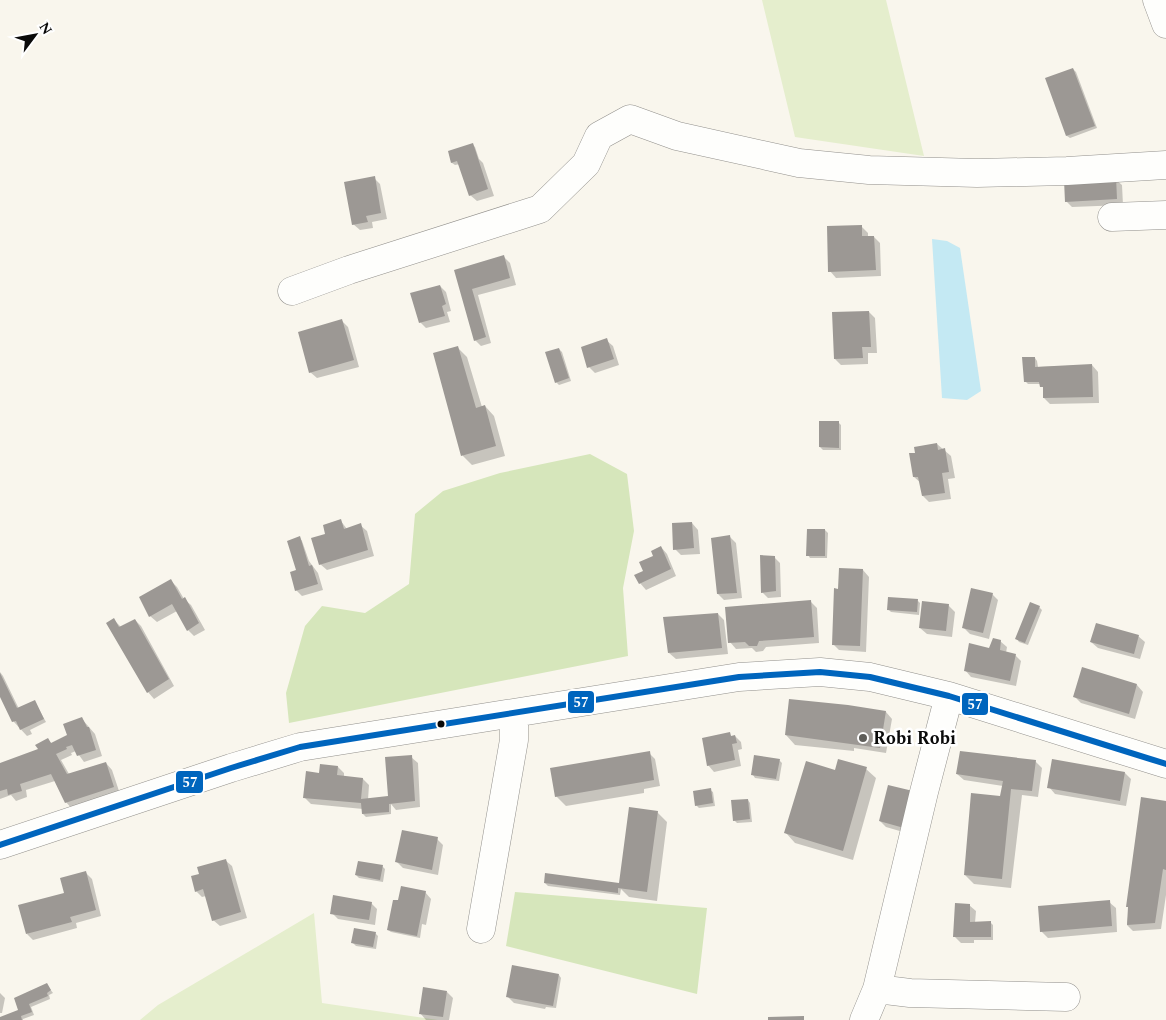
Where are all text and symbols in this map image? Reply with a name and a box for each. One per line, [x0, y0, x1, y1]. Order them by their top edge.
north arrow [10, 10, 60, 60]
text: N [34, 18, 58, 39]
line badge: 57 [567, 690, 595, 714]
text: 57 [573, 692, 589, 713]
line badge: 57 [961, 692, 989, 716]
text: 57 [967, 694, 983, 715]
unlabelled marker [436, 719, 446, 729]
place label: Robi Robi [873, 725, 956, 752]
marker: Robi Robi [857, 732, 869, 744]
line badge: 57 [175, 770, 204, 794]
text: 57 [182, 772, 198, 793]

